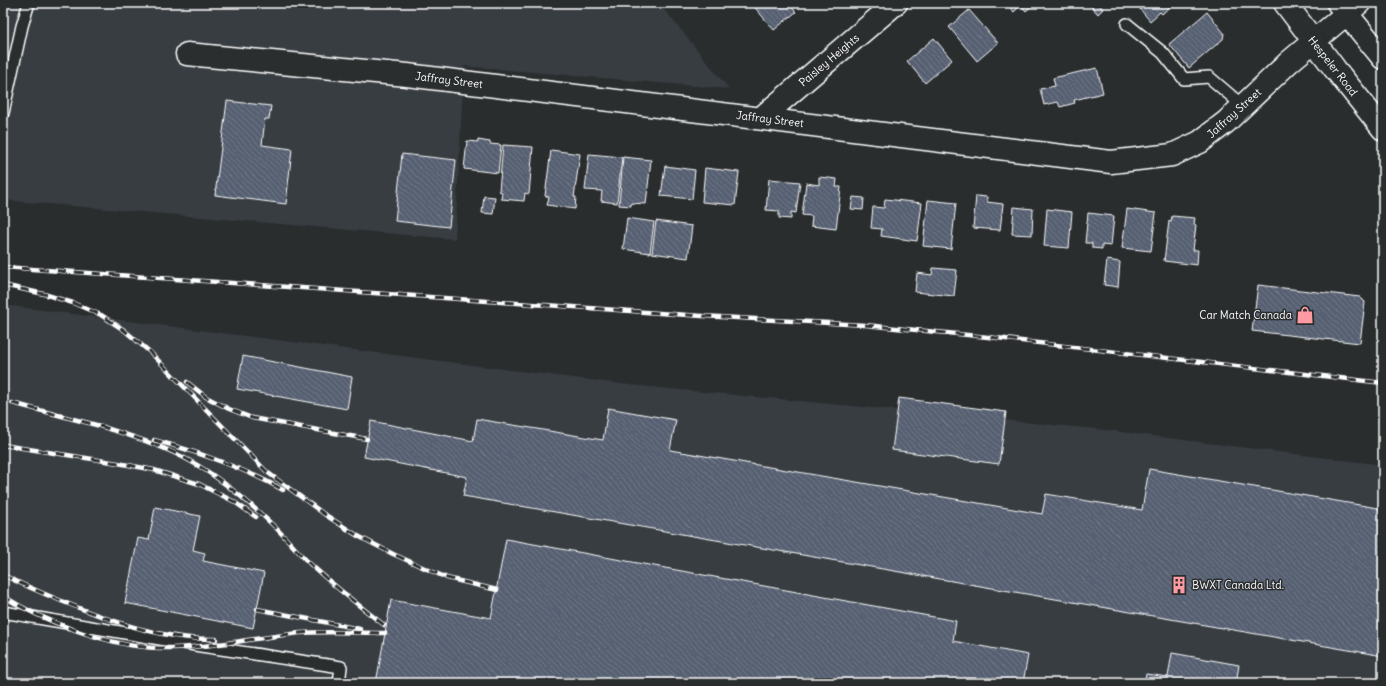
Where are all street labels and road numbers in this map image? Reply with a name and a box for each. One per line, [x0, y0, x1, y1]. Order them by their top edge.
street label: Paisley Heights [796, 31, 862, 89]
street label: Hespeler Road [1305, 33, 1361, 99]
street label: Jaffray Street [414, 69, 484, 91]
street label: Jaffray Street [1204, 85, 1264, 141]
street label: Jaffray Street [735, 108, 805, 130]

